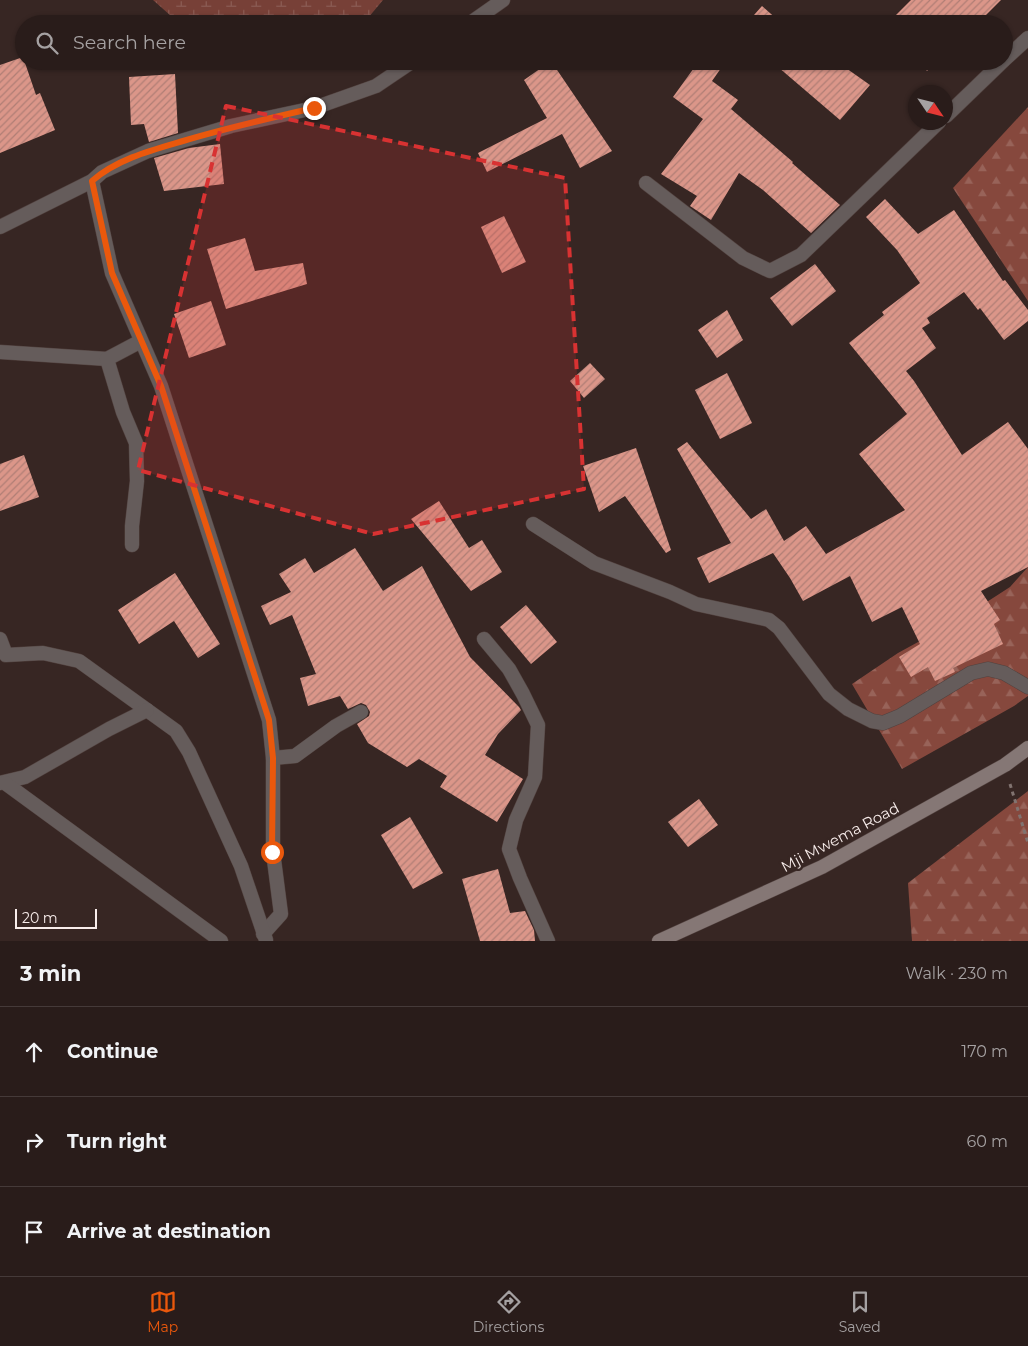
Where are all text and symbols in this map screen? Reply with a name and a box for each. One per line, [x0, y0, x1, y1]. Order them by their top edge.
search box [15, 15, 1013, 70]
icon: search [33, 29, 61, 57]
text: Search here [73, 31, 186, 54]
north arrow [908, 85, 953, 130]
route end [303, 97, 326, 120]
street label: Mji Mwema Road [778, 798, 902, 876]
route start [261, 841, 284, 864]
scale bar [15, 906, 98, 929]
text: 20 m [22, 909, 58, 927]
text: 3 min [20, 961, 81, 986]
text: Walk · 230 m [906, 964, 1008, 983]
icon: ahead [20, 1038, 48, 1066]
text: Continue [67, 1040, 158, 1063]
text: 170 m [961, 1042, 1008, 1061]
icon: right [20, 1128, 48, 1156]
text: Turn right [67, 1130, 167, 1153]
text: 60 m [966, 1132, 1008, 1151]
icon: arrive [20, 1218, 48, 1246]
text: Arrive at destination [67, 1220, 271, 1243]
tab: Map [147, 1288, 178, 1336]
tab: Directions [473, 1288, 544, 1336]
tab: Saved [839, 1288, 881, 1336]

